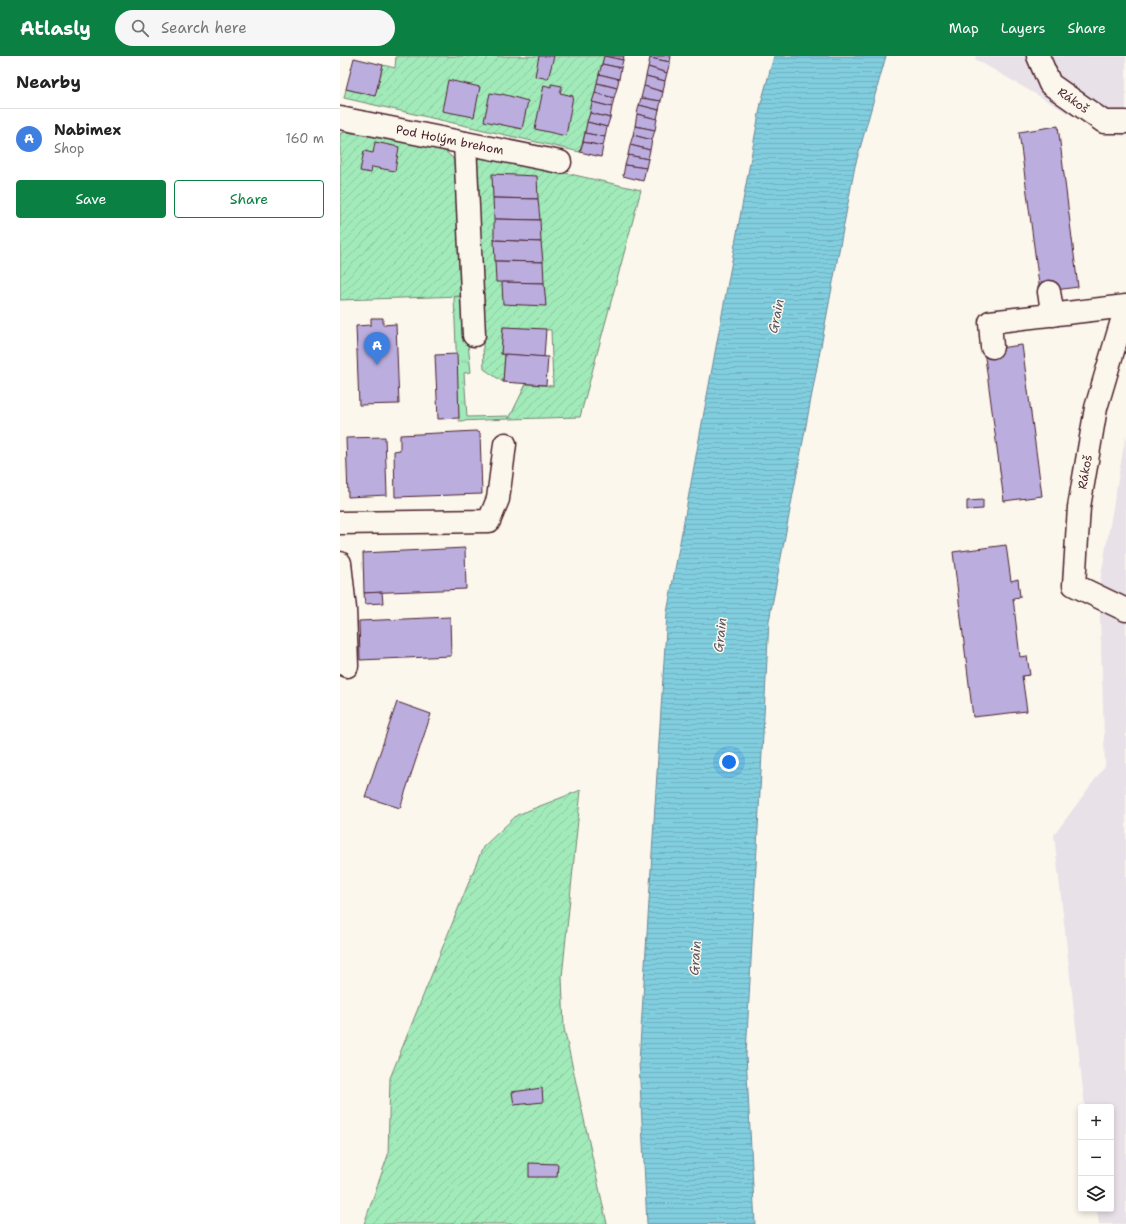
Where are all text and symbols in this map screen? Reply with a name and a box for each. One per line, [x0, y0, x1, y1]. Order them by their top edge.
search box [115, 10, 395, 46]
text: Atlasly [20, 16, 91, 41]
icon: search [129, 17, 151, 39]
text: Search here [161, 18, 247, 38]
text: Map [949, 19, 979, 37]
text: Layers [1001, 19, 1045, 37]
text: Share [1067, 19, 1106, 37]
text: Nearby [16, 71, 81, 93]
street label: Rákoš [1054, 84, 1092, 117]
text: Nabimex [54, 120, 121, 140]
street label: Pod Holým brehom [395, 121, 505, 159]
text: A [24, 130, 34, 147]
text: 160 m [286, 130, 324, 147]
text: Shop [54, 140, 84, 157]
button: Save [16, 180, 166, 218]
button: Share [174, 180, 324, 218]
water label: Grain [764, 297, 788, 335]
pin: A [364, 332, 390, 365]
street label: Rákoš [1074, 453, 1096, 491]
water label: Grain [709, 617, 731, 653]
your location [719, 752, 739, 772]
water label: Grain [685, 940, 705, 976]
map controls [1078, 1104, 1114, 1212]
button: + [1078, 1104, 1114, 1140]
button: − [1078, 1140, 1114, 1176]
button: layers [1078, 1176, 1114, 1212]

